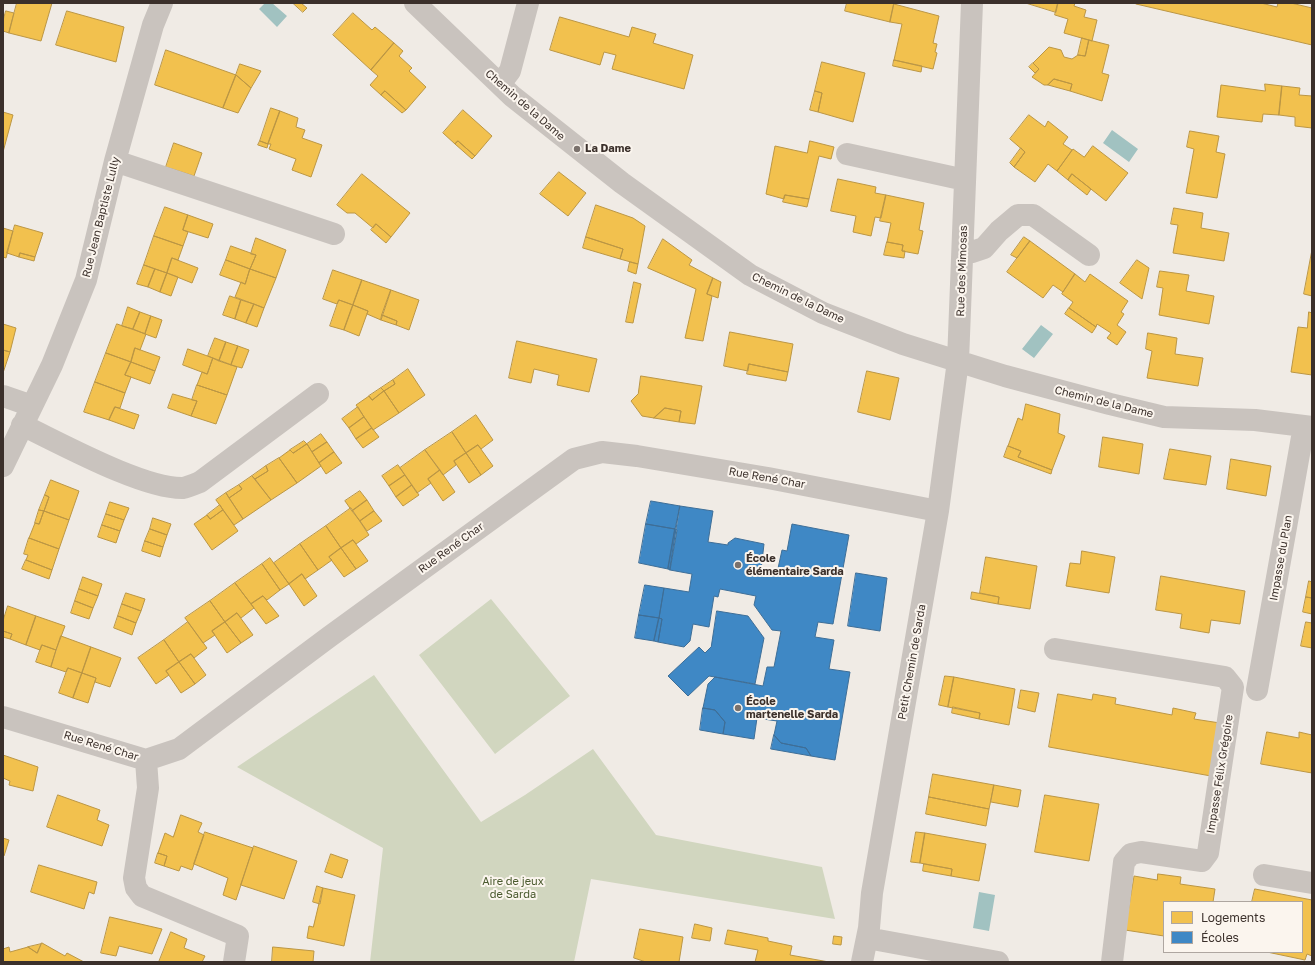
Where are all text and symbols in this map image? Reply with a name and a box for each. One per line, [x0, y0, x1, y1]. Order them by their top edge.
street label: Chemin de la Dame [482, 67, 568, 143]
place label: La Dame [585, 142, 631, 156]
marker: La Dame [572, 144, 582, 154]
street label: Rue Jean Baptiste Lully [80, 155, 122, 279]
street label: Rue des Mimosas [954, 225, 970, 317]
street label: Chemin de la Dame [750, 270, 846, 326]
street label: Chemin de la Dame [1053, 383, 1155, 421]
street label: Rue René Char [728, 465, 806, 491]
street label: Impasse du Plan [1267, 514, 1295, 602]
street label: Rue René Char [416, 520, 486, 576]
place label: École élémentaire Sarda [746, 552, 844, 578]
marker: École élémentaire Sarda [733, 560, 743, 570]
street label: Petit Chemin de Sarda [895, 603, 929, 721]
place label: École martenelle Sarda [746, 695, 838, 721]
marker: École martenelle Sarda [733, 703, 743, 713]
street label: Impasse Félix Grégoire [1204, 714, 1236, 834]
street label: Rue René Char [62, 728, 140, 764]
park label: Aire de jeux de Sarda [482, 875, 544, 901]
legend [1163, 901, 1303, 953]
text: Logements [1201, 910, 1265, 925]
text: Écoles [1201, 930, 1239, 945]

